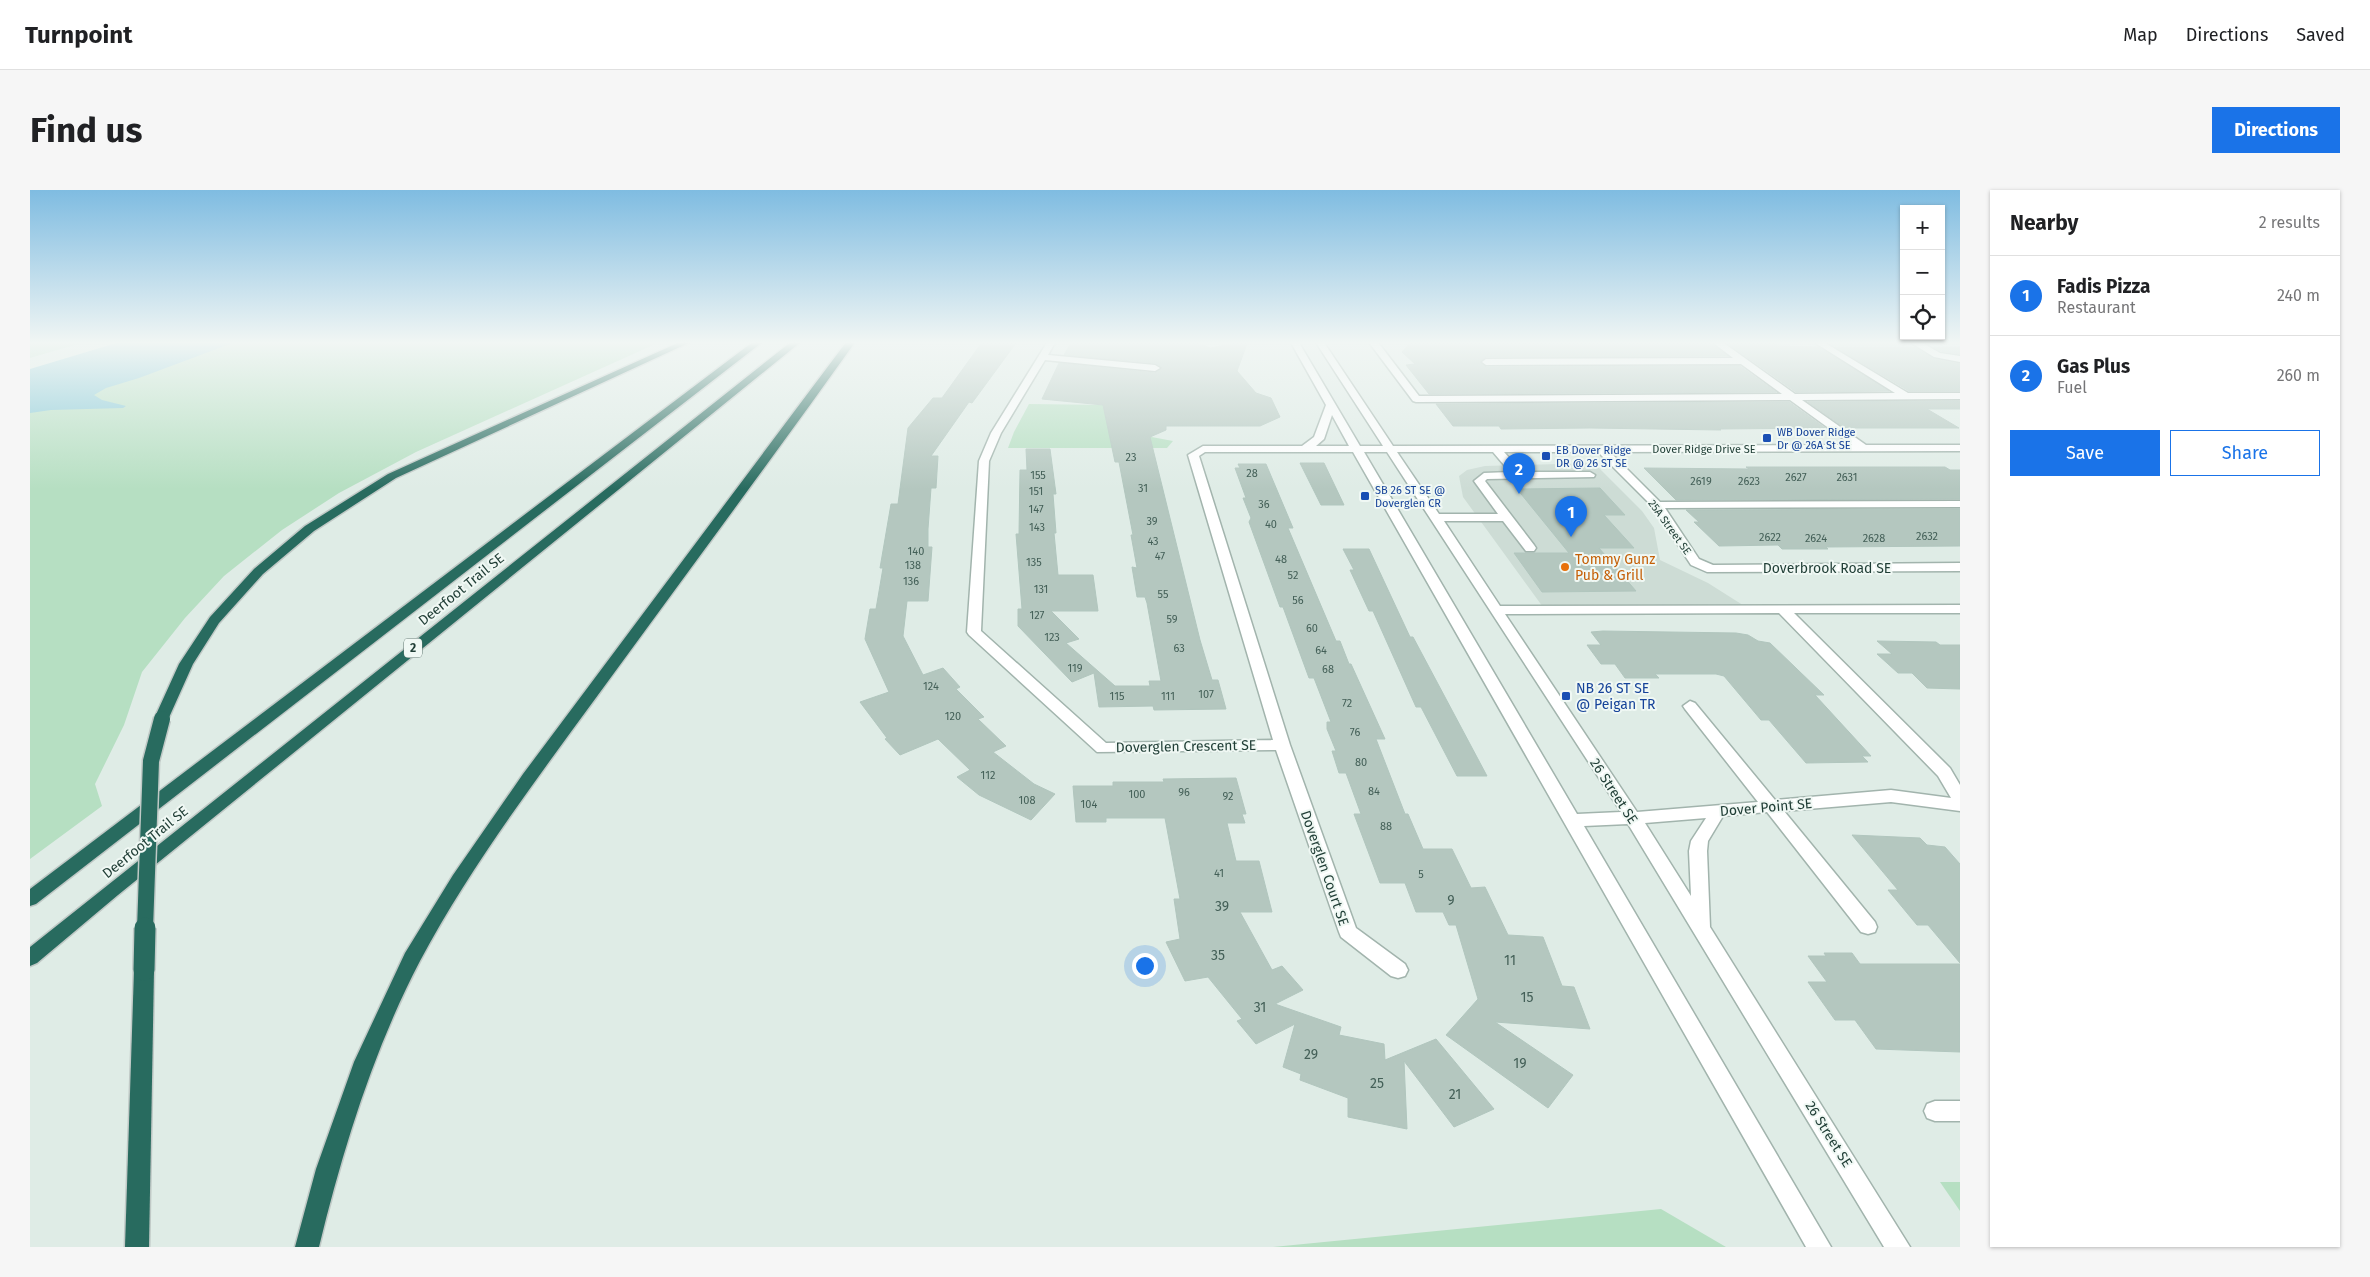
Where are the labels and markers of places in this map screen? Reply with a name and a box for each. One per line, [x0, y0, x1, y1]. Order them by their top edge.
place label: WB Dover Ridge Dr @ 26A St SE [1777, 426, 1856, 452]
marker: WB Dover Ridge Dr @ 26A St SE [1761, 432, 1773, 444]
place label: EB Dover Ridge DR @ 26 ST SE [1556, 444, 1631, 470]
marker: EB Dover Ridge DR @ 26 ST SE [1540, 450, 1552, 462]
pin: 2 [1503, 453, 1535, 494]
place label: SB 26 ST SE @ Doverglen CR [1375, 484, 1445, 510]
marker: SB 26 ST SE @ Doverglen CR [1359, 490, 1371, 502]
pin: 1 [1555, 496, 1587, 537]
place label: Tommy Gunz Pub & Grill [1575, 551, 1655, 584]
marker: Tommy Gunz Pub & Grill [1559, 561, 1571, 573]
place label: NB 26 ST SE @ Peigan TR [1576, 680, 1656, 713]
marker: NB 26 ST SE @ Peigan TR [1560, 690, 1572, 702]

